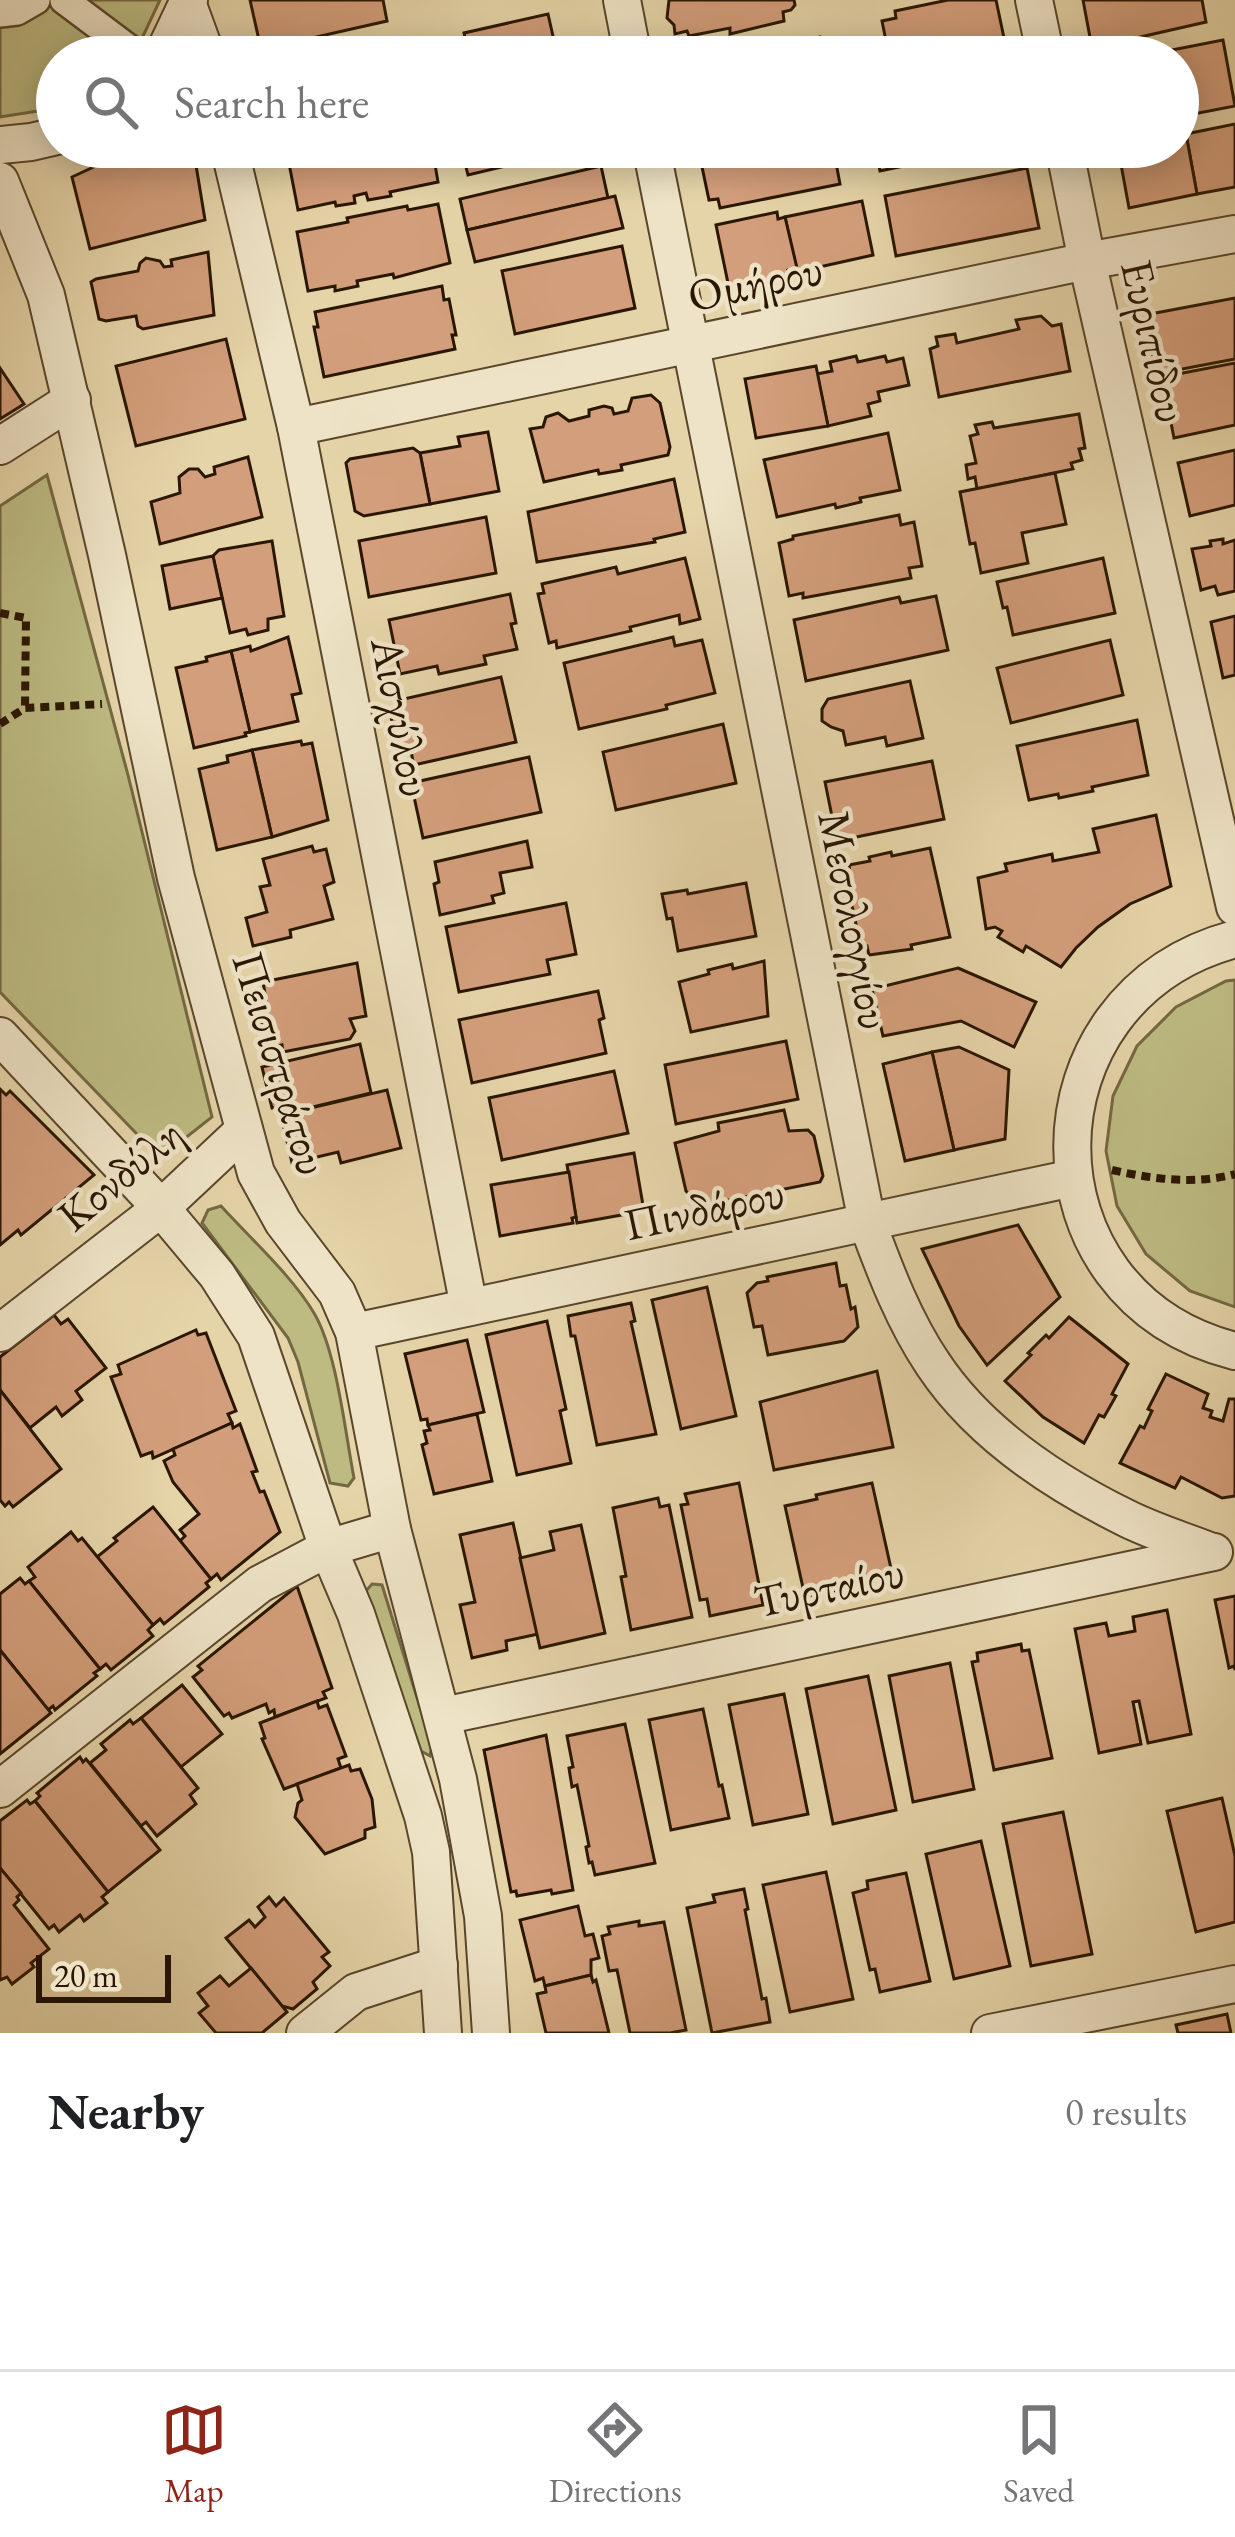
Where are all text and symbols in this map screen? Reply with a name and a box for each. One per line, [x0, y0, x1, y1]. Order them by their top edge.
search box [36, 36, 1199, 168]
icon: search [78, 69, 144, 135]
text: Search here [174, 73, 369, 131]
street label: Ομήρου [683, 240, 827, 324]
street label: Ευριπίδου [1108, 254, 1202, 428]
street label: Αισχύλου [358, 631, 446, 802]
street label: Μεσολογγίου [805, 806, 905, 1034]
street label: Πεισιστράτου [220, 944, 342, 1182]
street label: Κονδύλη [45, 1105, 195, 1243]
street label: Πινδάρου [619, 1163, 789, 1253]
street label: Τυρταίου [749, 1542, 909, 1630]
scale bar [36, 1949, 171, 2002]
text: 20 m [54, 1954, 118, 1997]
text: Nearby [48, 2078, 204, 2144]
text: 0 results [1065, 2086, 1187, 2137]
tab: Map [161, 2397, 227, 2512]
tab: Directions [549, 2397, 682, 2512]
tab: Saved [1003, 2397, 1074, 2512]

